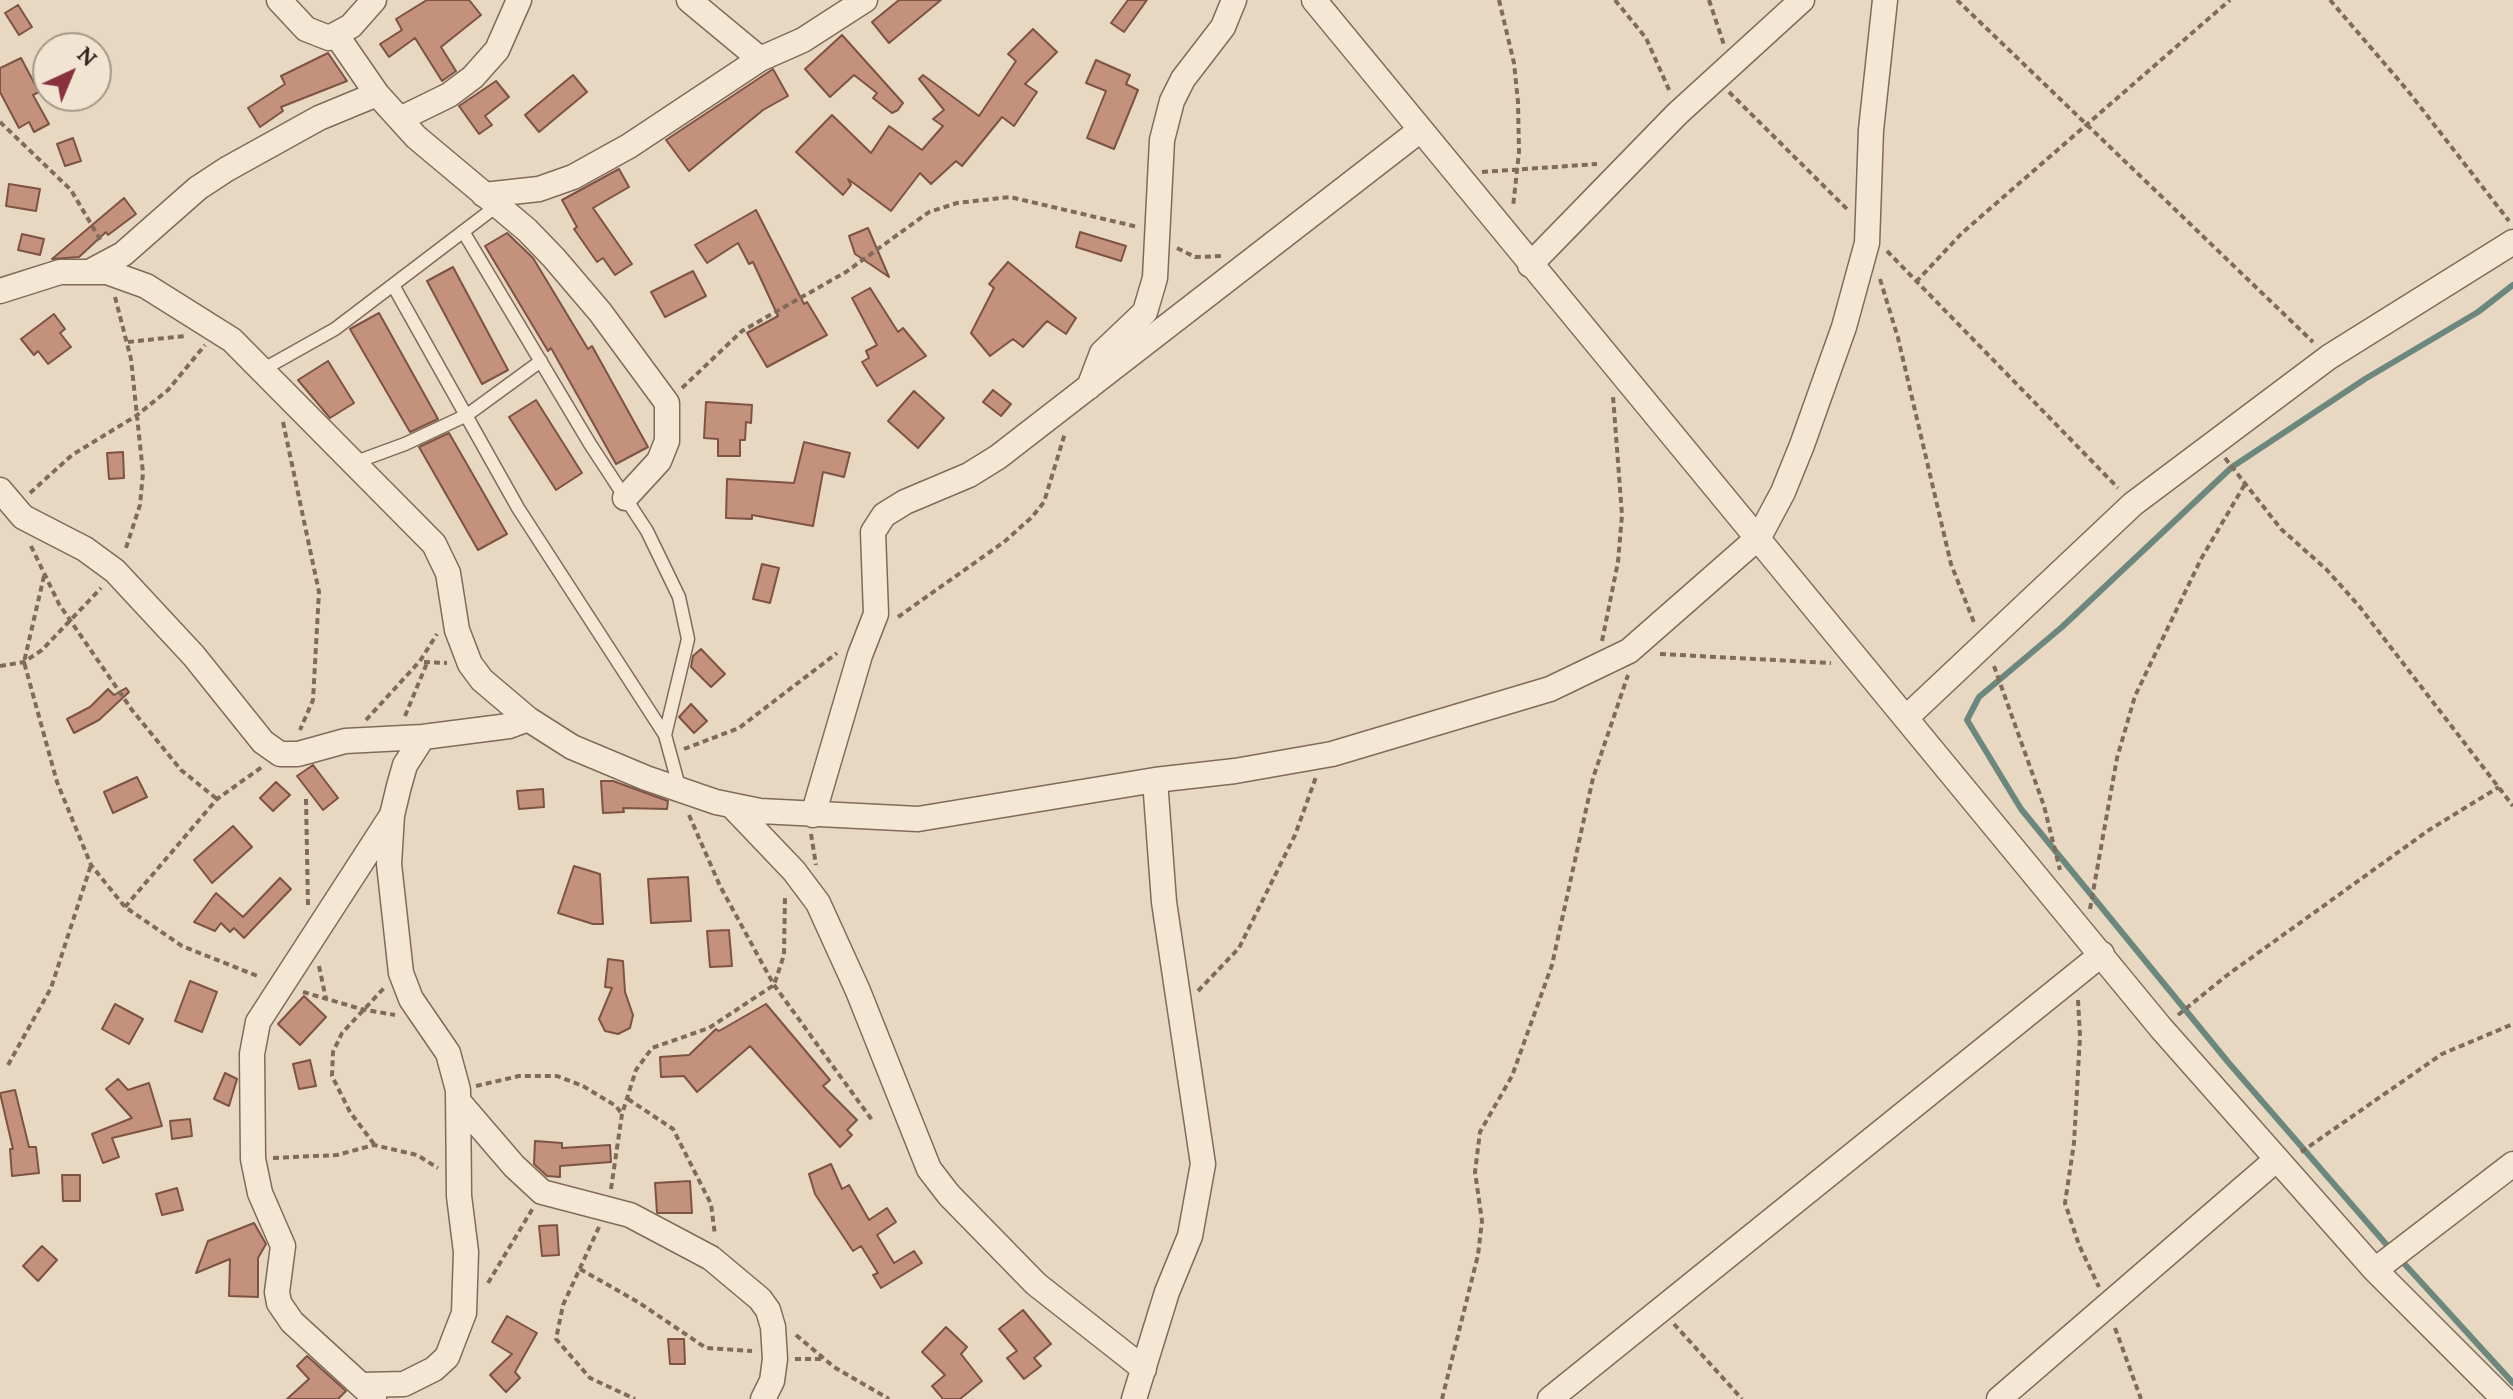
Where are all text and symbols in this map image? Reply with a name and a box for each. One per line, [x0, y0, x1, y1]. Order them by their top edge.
north arrow [32, 32, 112, 112]
text: N [71, 40, 103, 72]

